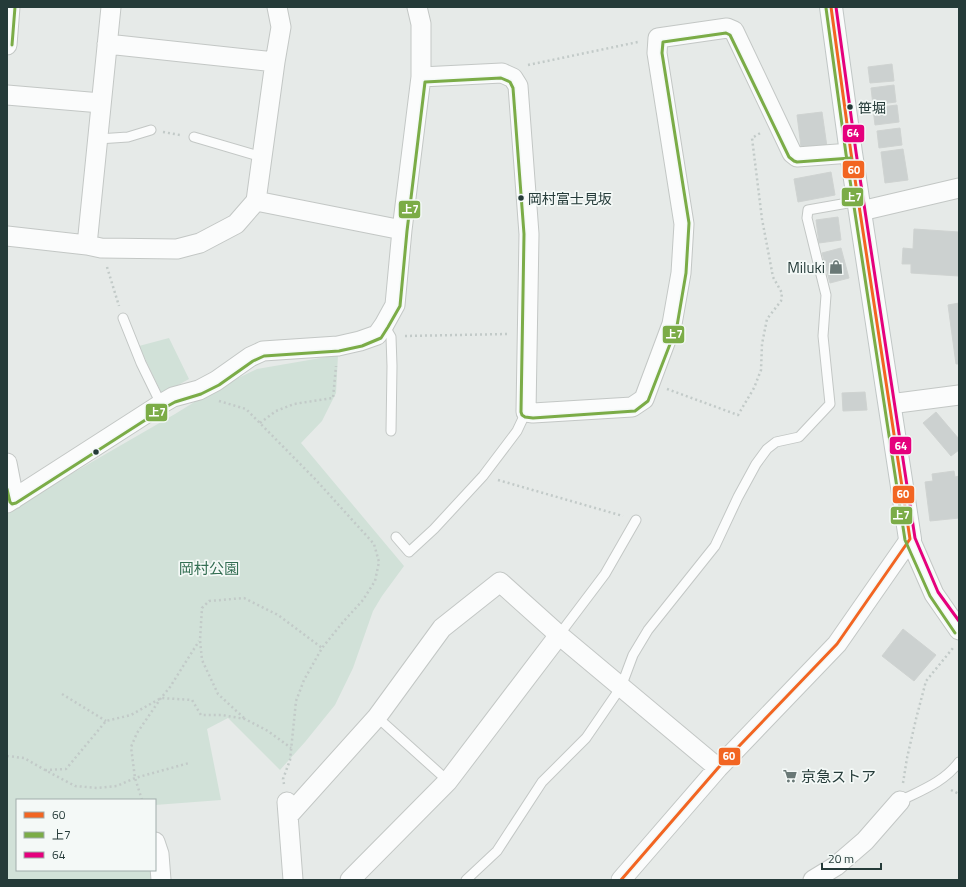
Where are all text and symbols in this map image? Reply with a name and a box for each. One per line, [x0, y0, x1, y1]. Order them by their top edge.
place label: 笹堀 [858, 97, 886, 118]
marker: 笹堀 [845, 102, 855, 112]
line badge: 64 [842, 124, 865, 143]
text: 64 [847, 125, 859, 141]
line badge: 60 [842, 160, 865, 179]
text: 60 [848, 162, 860, 178]
line badge: 上7 [841, 187, 864, 207]
place label: 岡村富士見坂 [528, 188, 612, 209]
text: 上7 [844, 189, 862, 205]
marker: 岡村富士見坂 [516, 193, 526, 203]
line badge: 上7 [398, 200, 421, 219]
text: 上7 [401, 201, 419, 217]
place label: Miluki [787, 256, 825, 279]
shop icon: Miluki [828, 259, 844, 275]
line badge: 上7 [662, 325, 685, 344]
text: 上7 [665, 326, 683, 342]
line badge: 上7 [145, 403, 168, 422]
text: 上7 [148, 404, 166, 420]
line badge: 64 [889, 436, 912, 455]
text: 64 [895, 438, 907, 454]
unlabelled marker [91, 447, 101, 457]
line badge: 60 [892, 485, 915, 504]
text: 60 [897, 486, 909, 502]
line badge: 上7 [890, 506, 913, 525]
text: 上7 [892, 507, 910, 523]
park label: 岡村公園 [179, 557, 239, 580]
line badge: 60 [718, 747, 741, 766]
text: 60 [723, 748, 735, 764]
place label: 京急ストア [801, 765, 876, 788]
supermarket icon: 京急ストア [782, 768, 798, 784]
legend [16, 799, 156, 871]
text: 60 [52, 805, 66, 824]
text: 上7 [52, 825, 71, 844]
text: 64 [52, 845, 66, 864]
scale bar [822, 845, 881, 871]
text: 20 m [828, 849, 854, 868]

